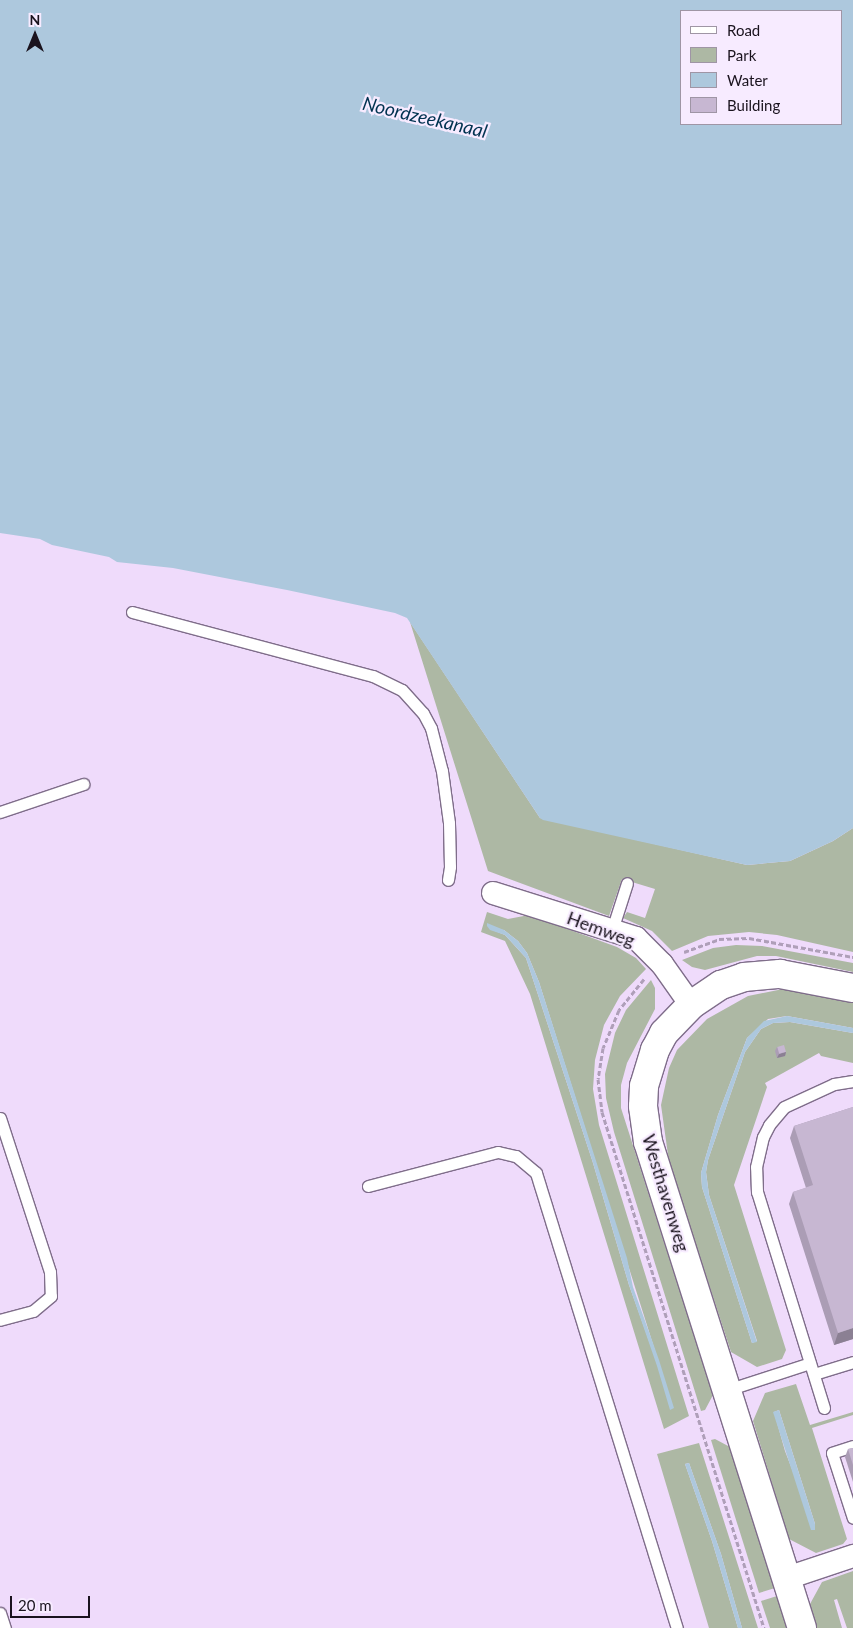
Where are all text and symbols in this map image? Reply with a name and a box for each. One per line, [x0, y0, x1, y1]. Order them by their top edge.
north arrow [10, 10, 60, 60]
legend [680, 10, 843, 125]
text: N [30, 11, 40, 28]
text: Road [727, 21, 760, 39]
text: Park [727, 46, 756, 64]
text: Water [727, 71, 768, 89]
water label: Noordzeekanaal [360, 92, 490, 142]
text: Building [727, 96, 780, 114]
street label: Hemweg [564, 907, 638, 951]
street label: Westhavenweg [638, 1132, 694, 1254]
scale bar [12, 1586, 92, 1618]
text: 20 m [18, 1596, 52, 1614]

